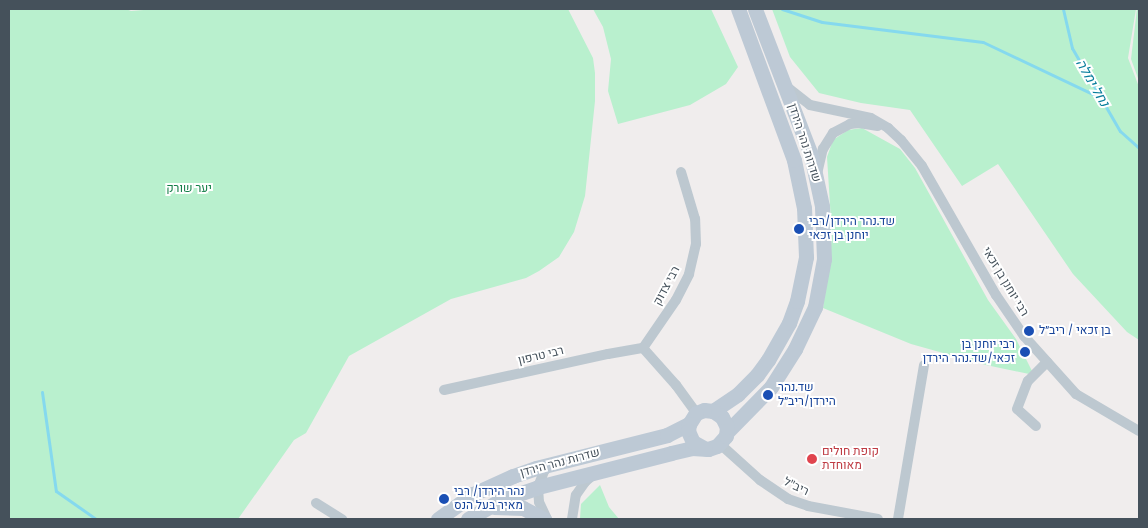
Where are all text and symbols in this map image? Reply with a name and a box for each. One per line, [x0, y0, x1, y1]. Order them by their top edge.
water label: נחל ימלה [1072, 56, 1112, 110]
street label: שדרות נהר הירדן [784, 102, 824, 184]
park label: יער שורק [166, 182, 212, 196]
place label: שד.נהר הירדן/רבי יוחנן בן זכאי [809, 215, 895, 243]
marker: שד.נהר הירדן/רבי יוחנן בן זכאי [793, 223, 805, 235]
street label: רבי יוחנן בן זכאי [979, 245, 1031, 319]
street label: רבי צדוק [651, 264, 683, 308]
place label: בן זכאי / ריב״ל [1039, 324, 1111, 338]
marker: בן זכאי / ריב״ל [1023, 325, 1035, 337]
place label: רבי יוחנן בן זכאי/שד.נהר הירדן [923, 338, 1015, 366]
street label: רבי טרפון [517, 344, 565, 368]
marker: רבי יוחנן בן זכאי/שד.נהר הירדן [1019, 346, 1031, 358]
place label: שד.נהר הירדן/ריב״ל [778, 381, 836, 409]
marker: שד.נהר הירדן/ריב״ל [762, 389, 774, 401]
street label: שדרות נהר הירדן [519, 445, 601, 481]
place label: קופת חולים מאוחדת [822, 445, 879, 473]
marker: קופת חולים מאוחדת [806, 453, 818, 465]
street label: ריב"ל [781, 475, 811, 499]
place label: נהר הירדן/ רבי מאיר בעל הנס [454, 485, 525, 513]
marker: נהר הירדן/ רבי מאיר בעל הנס [438, 493, 450, 505]

